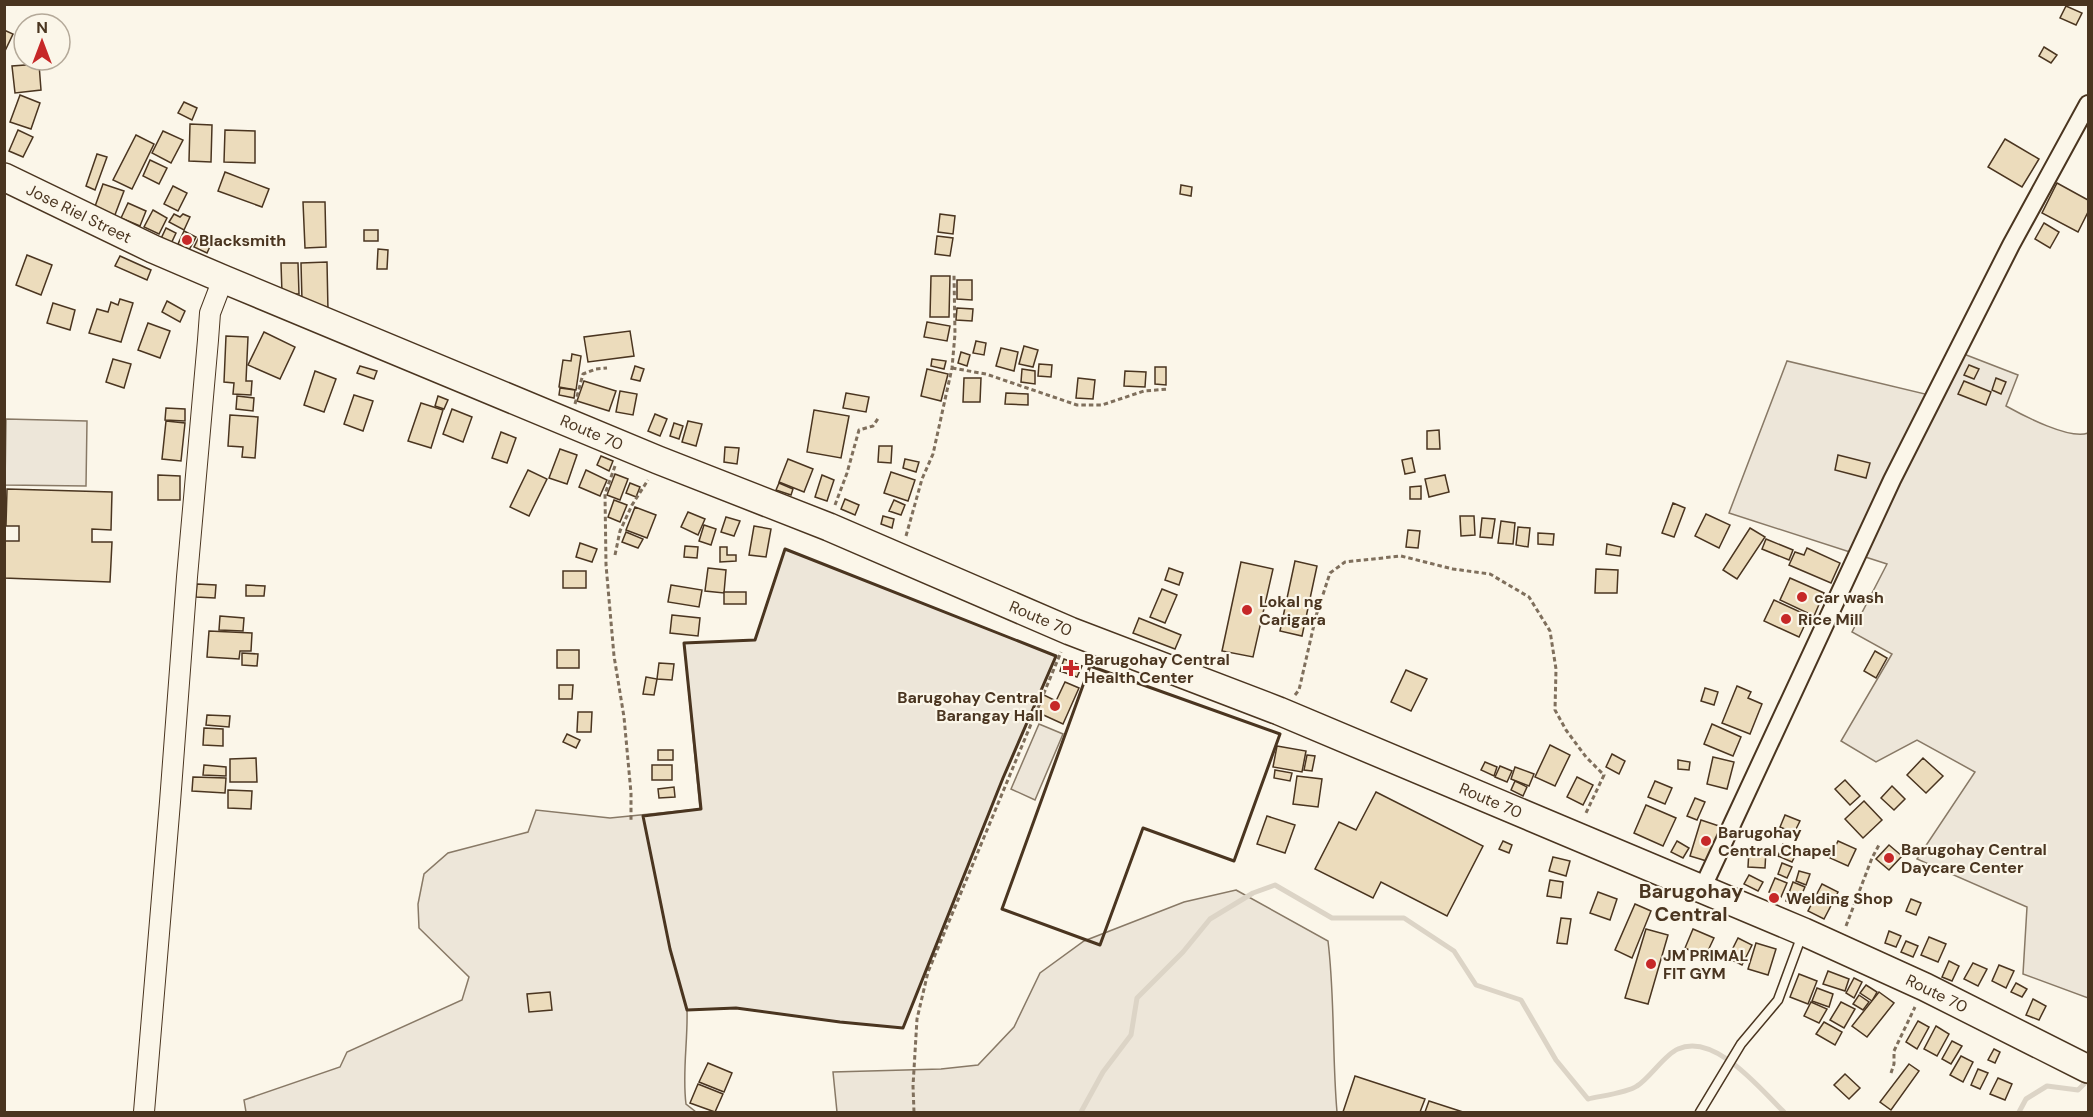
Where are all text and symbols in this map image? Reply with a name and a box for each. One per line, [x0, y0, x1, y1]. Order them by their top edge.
north arrow [12, 12, 72, 72]
text: N [36, 17, 48, 38]
street label: Jose Riel Street [23, 179, 135, 248]
place label: Blacksmith [199, 230, 286, 251]
marker: Blacksmith [180, 233, 194, 247]
street label: Route 70 [557, 410, 626, 455]
place label: car wash [1814, 587, 1884, 608]
marker: car wash [1795, 590, 1809, 604]
place label: Lokal ng Carigara [1259, 591, 1326, 630]
street label: Route 70 [1006, 596, 1075, 641]
marker: Lokal ng Carigara [1240, 603, 1254, 617]
place label: Rice Mill [1798, 609, 1863, 630]
marker: Rice Mill [1779, 612, 1793, 626]
place label: Barugohay Central Health Center [1084, 649, 1230, 688]
marker: Barugohay Central Health Center [1062, 659, 1080, 677]
place label: Barugohay Central Barangay Hall [897, 687, 1043, 726]
marker: Barugohay Central Barangay Hall [1048, 699, 1062, 713]
street label: Route 70 [1456, 778, 1525, 823]
place label: Barugohay Central Chapel [1718, 822, 1836, 861]
marker: Barugohay Central Chapel [1699, 834, 1713, 848]
place label: Barugohay Central Daycare Center [1901, 839, 2047, 878]
marker: Barugohay Central Daycare Center [1882, 851, 1896, 865]
district label: Barugohay Central [1639, 878, 1743, 927]
place label: Welding Shop [1786, 888, 1893, 909]
marker: Welding Shop [1767, 891, 1781, 905]
place label: JM PRIMAL FIT GYM [1663, 945, 1748, 984]
marker: JM PRIMAL FIT GYM [1644, 957, 1658, 971]
street label: Route 70 [1902, 969, 1971, 1017]

